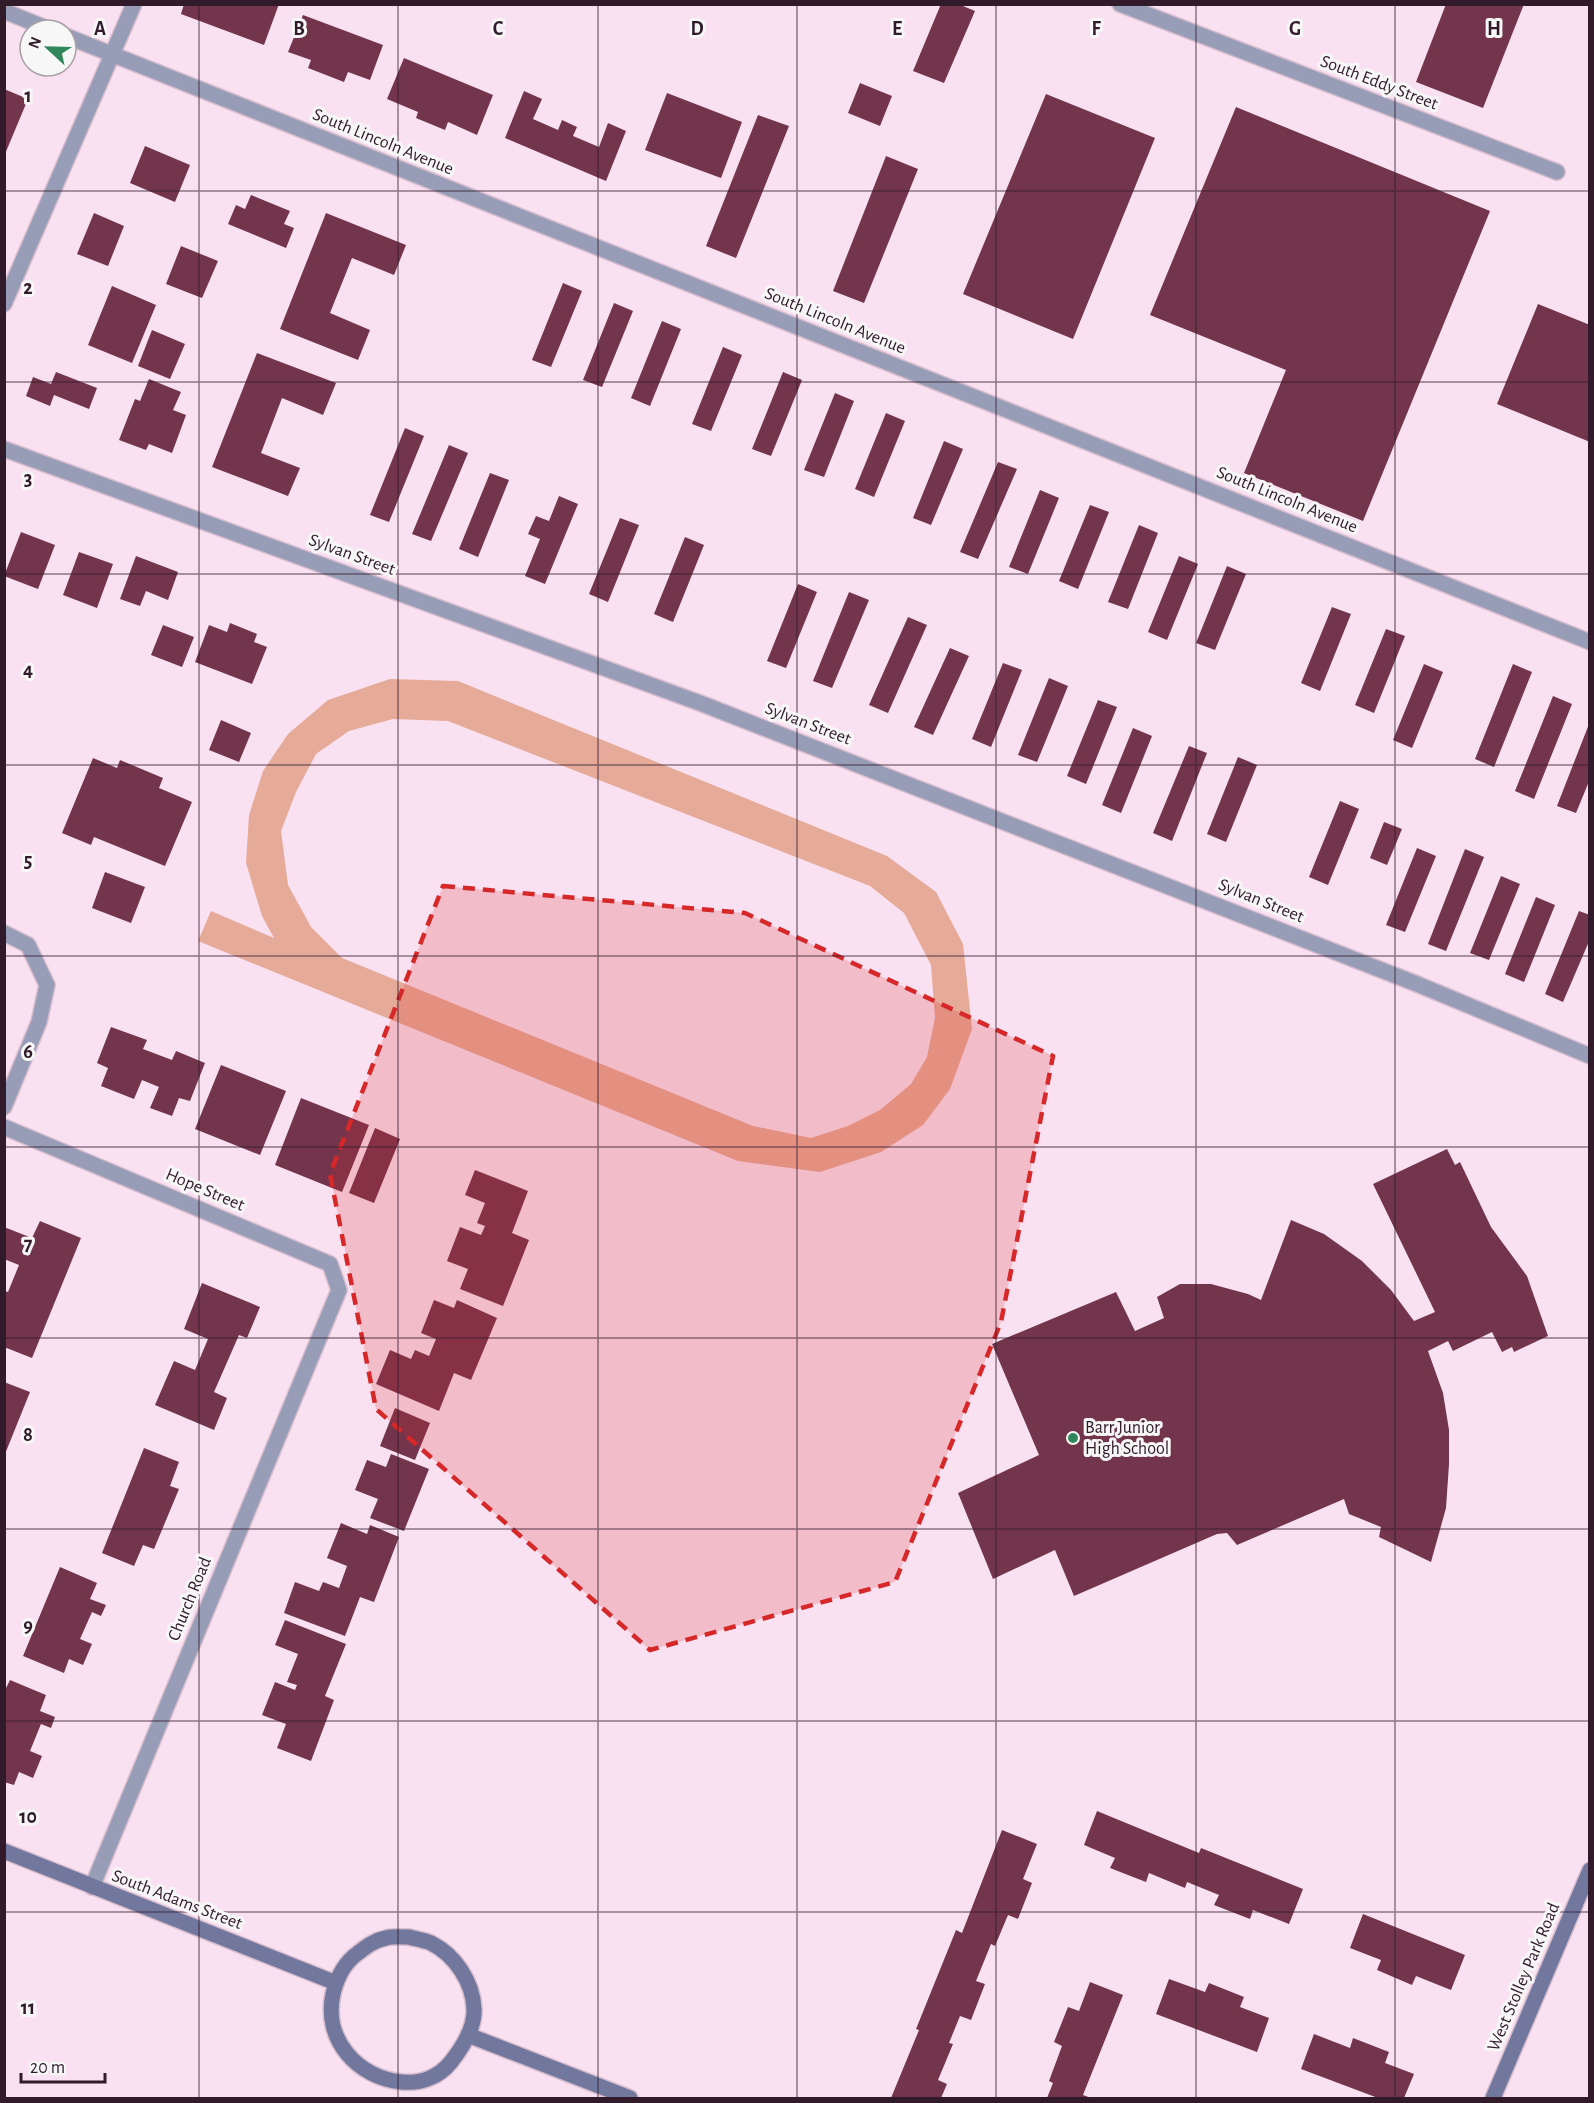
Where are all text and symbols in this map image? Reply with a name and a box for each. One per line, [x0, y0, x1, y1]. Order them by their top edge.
north arrow [18, 18, 78, 78]
text: A [94, 19, 106, 39]
text: B [293, 19, 305, 39]
text: C [493, 19, 504, 39]
text: D [690, 19, 704, 39]
text: E [892, 19, 902, 39]
text: F [1091, 19, 1101, 39]
text: G [1289, 19, 1301, 39]
text: H [1487, 19, 1501, 39]
text: N [26, 35, 45, 51]
street label: South Eddy Street [1318, 52, 1440, 114]
text: 1 [24, 86, 32, 106]
street label: South Lincoln Avenue [310, 106, 456, 178]
text: 2 [23, 278, 33, 298]
street label: South Lincoln Avenue [762, 285, 908, 357]
street label: South Lincoln Avenue [1214, 464, 1360, 536]
text: 3 [24, 469, 32, 489]
street label: Sylvan Street [306, 531, 398, 579]
text: 4 [23, 660, 33, 680]
street label: Sylvan Street [763, 699, 854, 749]
text: 5 [24, 851, 32, 871]
street label: Sylvan Street [1216, 876, 1306, 926]
text: 6 [23, 1042, 33, 1062]
street label: Hope Street [163, 1165, 247, 1215]
text: 7 [24, 1234, 33, 1254]
place label: Barr Junior High School [1085, 1419, 1169, 1458]
text: 8 [23, 1425, 33, 1445]
marker: Barr Junior High School [1066, 1431, 1080, 1445]
street label: Church Road [165, 1555, 215, 1643]
text: 9 [23, 1616, 33, 1636]
text: 10 [19, 1807, 37, 1827]
street label: South Adams Street [109, 1867, 245, 1933]
street label: West Stolley Park Road [1485, 1900, 1563, 2054]
text: 11 [21, 1998, 35, 2018]
scale bar [21, 2046, 105, 2084]
text: 20 m [30, 2059, 65, 2077]

